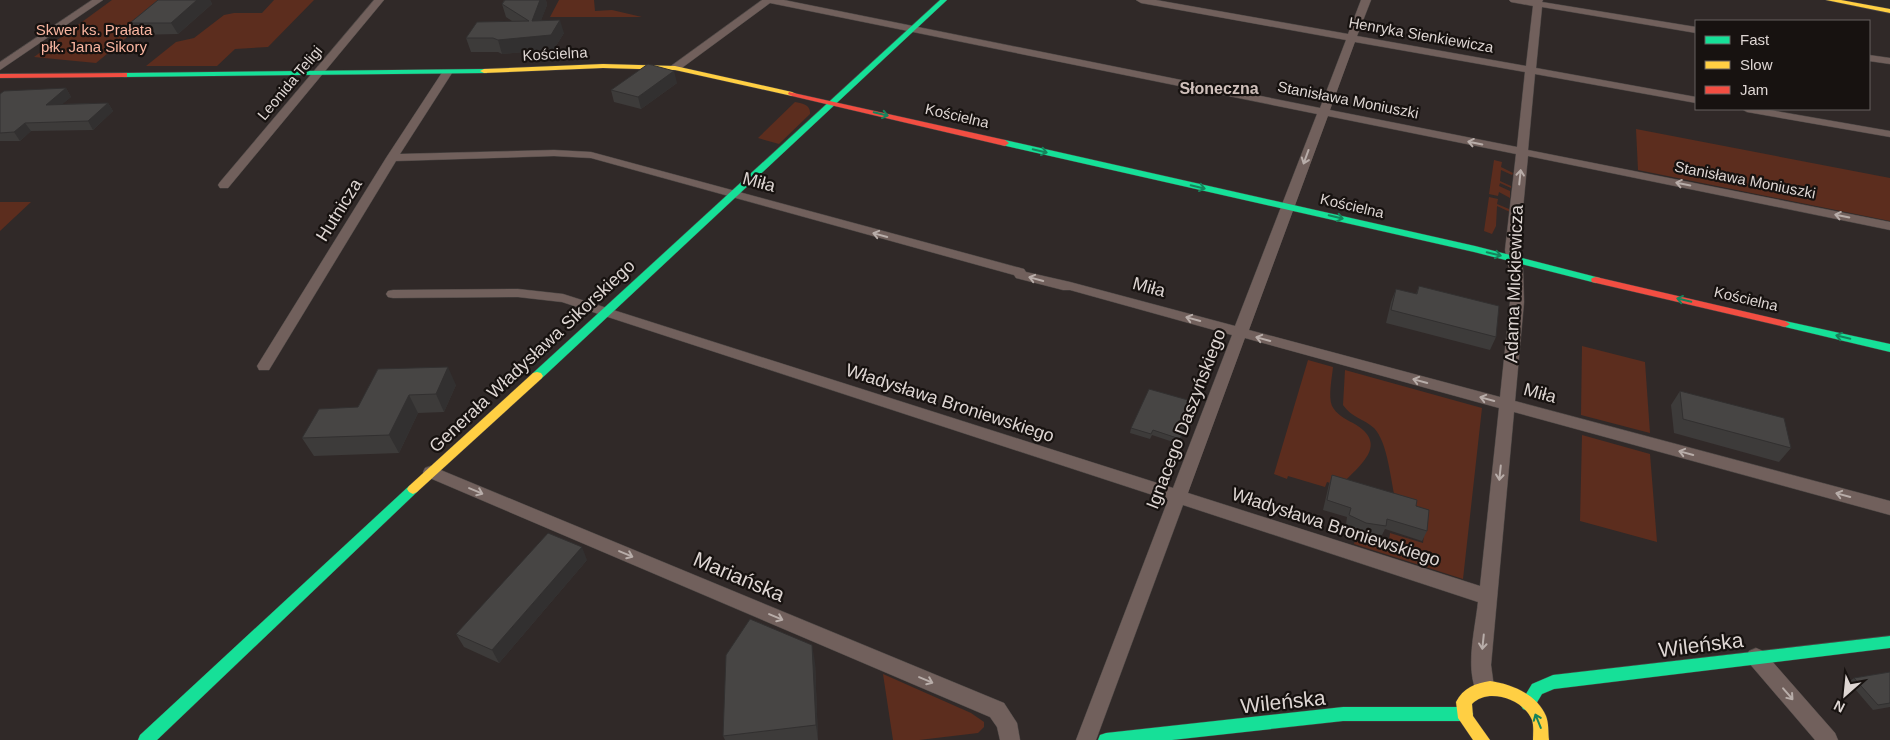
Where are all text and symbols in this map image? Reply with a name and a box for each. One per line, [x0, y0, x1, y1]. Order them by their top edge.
street label: Henryka Sienkiewicza [1347, 13, 1495, 56]
legend [1695, 20, 1870, 110]
park label: Skwer ks. Prałata płk. Jana Sikory [36, 21, 153, 55]
text: Fast [1740, 31, 1770, 48]
street label: Leonida Teligi [254, 42, 326, 123]
street label: Kościelna [522, 43, 589, 64]
text: Slow [1740, 56, 1773, 73]
street label: Stanisława Moniuszki [1276, 77, 1420, 122]
district label: Słoneczna [1179, 80, 1259, 97]
text: Jam [1740, 81, 1768, 98]
street label: Kościelna [924, 100, 991, 131]
one-way arrow [873, 110, 889, 119]
one-way arrow [1468, 137, 1484, 147]
one-way arrow [1031, 147, 1047, 156]
one-way arrow [1300, 149, 1310, 165]
street label: Stanisława Moniuszki [1673, 157, 1817, 202]
street label: Miła [740, 168, 778, 196]
one-way arrow [1515, 169, 1525, 185]
street label: Hutnicza [312, 174, 367, 245]
one-way arrow [1675, 179, 1691, 189]
one-way arrow [1190, 183, 1206, 192]
street label: Kościelna [1319, 190, 1386, 221]
street label: Adama Mickiewicza [1501, 204, 1527, 363]
one-way arrow [1835, 211, 1851, 221]
one-way arrow [1327, 213, 1343, 222]
one-way arrow [873, 230, 889, 239]
one-way arrow [1486, 250, 1502, 259]
street label: Generała Władysława Sikorskiego [425, 256, 639, 456]
street label: Miła [1130, 273, 1168, 301]
one-way arrow [1029, 274, 1045, 283]
street label: Kościelna [1713, 283, 1780, 314]
one-way arrow [1677, 295, 1693, 304]
one-way arrow [1186, 314, 1202, 324]
street label: Ignacego Daszyńskiego [1142, 326, 1230, 512]
one-way arrow [1835, 332, 1851, 341]
one-way arrow [1256, 333, 1272, 343]
street label: Władysława Broniewskiego [843, 360, 1057, 446]
one-way arrow [1413, 376, 1429, 385]
street label: Miła [1521, 379, 1559, 407]
one-way arrow [1480, 394, 1496, 403]
one-way arrow [1679, 447, 1695, 457]
one-way arrow [1495, 465, 1505, 481]
street label: Władysława Broniewskiego [1229, 484, 1443, 570]
one-way arrow [468, 487, 483, 497]
one-way arrow [1835, 490, 1851, 499]
street label: Mariańska [690, 547, 789, 606]
one-way arrow [618, 550, 633, 559]
one-way arrow [768, 613, 783, 622]
street label: Wileńska [1657, 628, 1745, 661]
one-way arrow [1479, 634, 1488, 650]
north arrow [1820, 670, 1870, 720]
one-way arrow [918, 675, 933, 685]
street label: Wileńska [1239, 686, 1327, 717]
one-way arrow [1782, 688, 1794, 701]
text: N [1831, 697, 1847, 716]
one-way arrow [1533, 714, 1542, 729]

